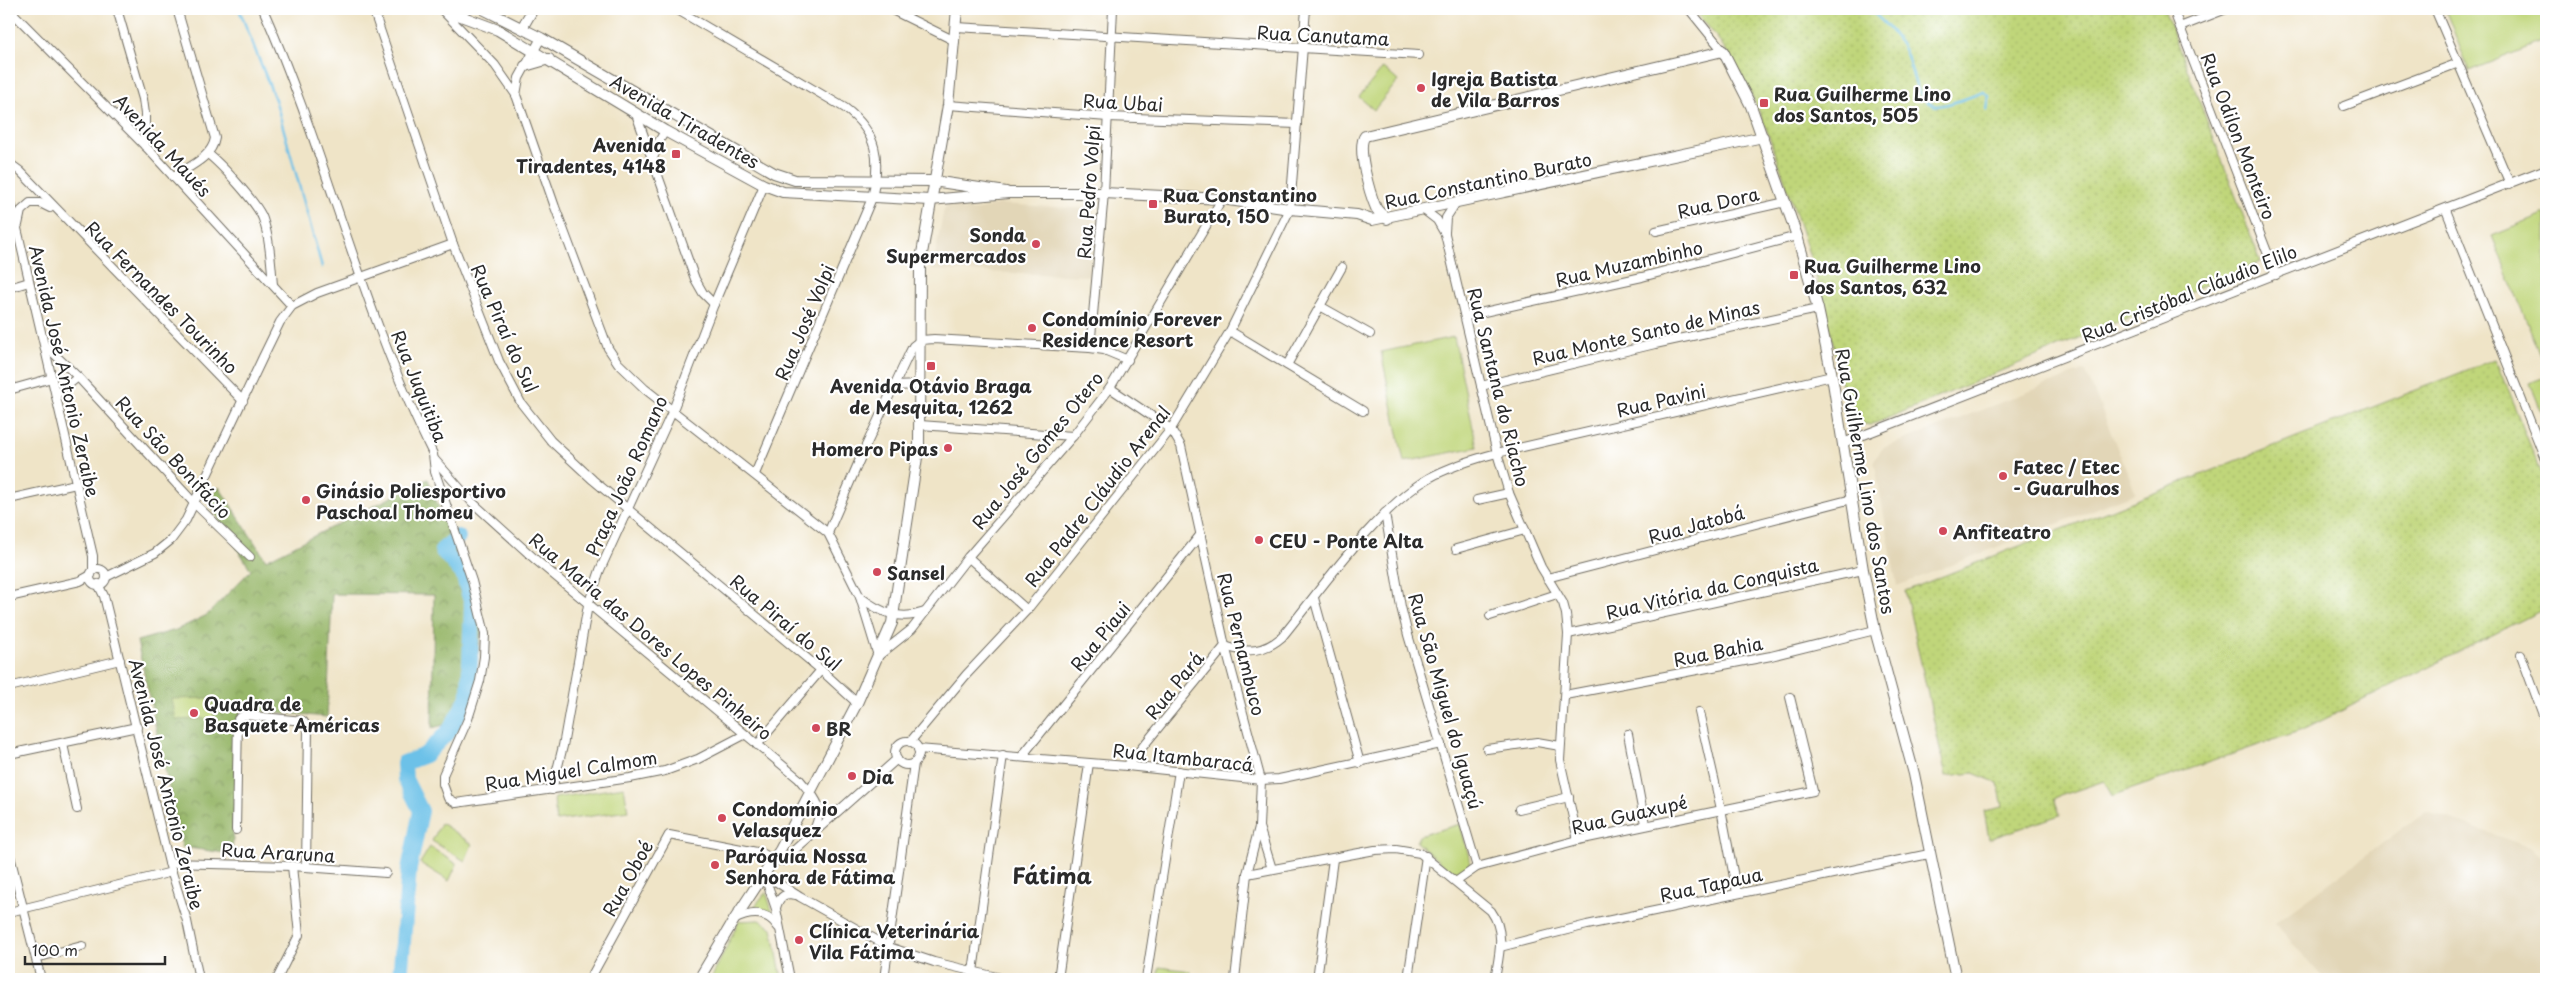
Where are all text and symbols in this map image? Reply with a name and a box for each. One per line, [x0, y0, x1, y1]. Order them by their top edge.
street label: Rua Canutama [1256, 18, 1390, 52]
street label: Rua Odilon Monteiro [2195, 49, 2283, 223]
place label: Igreja Batista de Vila Barros [1431, 65, 1560, 113]
street label: Avenida Tiradentes [605, 67, 765, 175]
place label: Rua Guilherme Lino dos Santos, 505 [1774, 80, 1951, 128]
marker: Igreja Batista de Vila Barros [1415, 82, 1427, 94]
street label: Rua Ubai [1082, 86, 1164, 118]
street label: Avenida Maués [108, 87, 218, 203]
marker: Rua Guilherme Lino dos Santos, 505 [1758, 97, 1770, 109]
street label: Rua Pedro Volpi [1070, 124, 1106, 260]
place label: Avenida Tiradentes, 4148 [516, 131, 666, 179]
street label: Rua Constantino Burato [1382, 145, 1594, 215]
marker: Avenida Tiradentes, 4148 [670, 148, 682, 160]
street label: Rua Dora [1674, 180, 1762, 224]
place label: Rua Constantino Burato, 150 [1163, 181, 1317, 229]
marker: Rua Constantino Burato, 150 [1147, 198, 1159, 210]
street label: Rua Fernandes Tourinho [79, 214, 245, 380]
place label: Sonda Supermercados [886, 221, 1027, 269]
street label: Rua Muzambinho [1553, 233, 1705, 293]
street label: Rua Cristóbal Cláudio Elilo [2077, 237, 2301, 349]
marker: Sonda Supermercados [1030, 238, 1042, 250]
street label: Avenida José Antonio Zeraibe [23, 242, 107, 500]
place label: Rua Guilherme Lino dos Santos, 632 [1804, 252, 1981, 300]
street label: Rua Piraí do Sul [465, 260, 545, 396]
street label: Rua José Volpi [767, 260, 841, 384]
marker: Rua Guilherme Lino dos Santos, 632 [1788, 269, 1800, 281]
street label: Rua Santana do Riacho [1461, 285, 1537, 489]
street label: Rua Monte Santo de Minas [1530, 293, 1762, 371]
place label: Condomínio Forever Residence Resort [1042, 305, 1223, 353]
marker: Condomínio Forever Residence Resort [1026, 322, 1038, 334]
street label: Rua Juquitiba [385, 326, 455, 447]
street label: Rua Guilherme Lino dos Santos [1829, 346, 1903, 616]
marker: Avenida Otávio Braga de Mesquita, 1262 [925, 360, 937, 372]
street label: Rua José Gomes Otero [965, 365, 1109, 535]
place label: Avenida Otávio Braga de Mesquita, 1262 [829, 372, 1032, 420]
street label: Rua Pavini [1614, 377, 1708, 423]
street label: Rua São Bonifácio [110, 390, 238, 524]
street label: Praça João Romano [578, 391, 674, 561]
street label: Rua Padre Cláudio Arenal [1018, 400, 1176, 592]
place label: Homero Pipas [811, 435, 938, 462]
marker: Homero Pipas [942, 442, 954, 454]
place label: Fatec / Etec - Guarulhos [2013, 453, 2120, 501]
marker: Fatec / Etec - Guarulhos [1997, 470, 2009, 482]
place label: Ginásio Poliesportivo Paschoal Thomeu [316, 477, 506, 525]
marker: Ginásio Poliesportivo Paschoal Thomeu [300, 494, 312, 506]
street label: Rua Jatobá [1645, 498, 1747, 550]
place label: Anfiteatro [1953, 518, 2051, 545]
marker: Anfiteatro [1937, 525, 1949, 537]
street label: Rua Maria das Dores Lopes Pinheiro [524, 526, 778, 746]
place label: CEU - Ponte Alta [1269, 527, 1424, 554]
marker: CEU - Ponte Alta [1253, 534, 1265, 546]
street label: Rua Vitória da Conquista [1603, 550, 1822, 626]
place label: Sansel [887, 559, 945, 586]
marker: Sansel [871, 566, 883, 578]
street label: Rua Piraí do Sul [725, 567, 847, 677]
street label: Rua Pernambuco [1211, 570, 1273, 718]
street label: Rua São Miguel do Iguaçú [1402, 590, 1490, 812]
street label: Rua Piaui [1063, 595, 1137, 677]
street label: Rua Bahia [1671, 629, 1765, 673]
street label: Rua Pará [1138, 645, 1210, 725]
street label: Avenida José Antonio Zeraibe [123, 656, 211, 912]
place label: Quadra de Basquete Américas [204, 690, 380, 738]
marker: Quadra de Basquete Américas [188, 707, 200, 719]
place label: BR [826, 715, 852, 742]
marker: BR [810, 722, 822, 734]
street label: Rua Itambaracá [1111, 736, 1255, 778]
street label: Rua Miguel Calmom [483, 743, 659, 797]
place label: Dia [862, 763, 895, 790]
marker: Dia [846, 770, 858, 782]
street label: Rua Guaxupé [1568, 788, 1690, 840]
place label: Condomínio Velasquez [732, 795, 838, 843]
marker: Condomínio Velasquez [716, 812, 728, 824]
street label: Rua Oboé [595, 835, 659, 921]
street label: Rua Araruna [220, 836, 336, 868]
place label: Paróquia Nossa Senhora de Fátima [725, 842, 896, 890]
district label: Fátima [1012, 858, 1092, 891]
marker: Paróquia Nossa Senhora de Fátima [709, 859, 721, 871]
street label: Rua Tapaua [1657, 860, 1765, 908]
place label: Clínica Veterinária Vila Fátima [809, 917, 979, 965]
scale bar [25, 933, 165, 965]
marker: Clínica Veterinária Vila Fátima [793, 934, 805, 946]
text: 100 m [32, 938, 78, 961]

